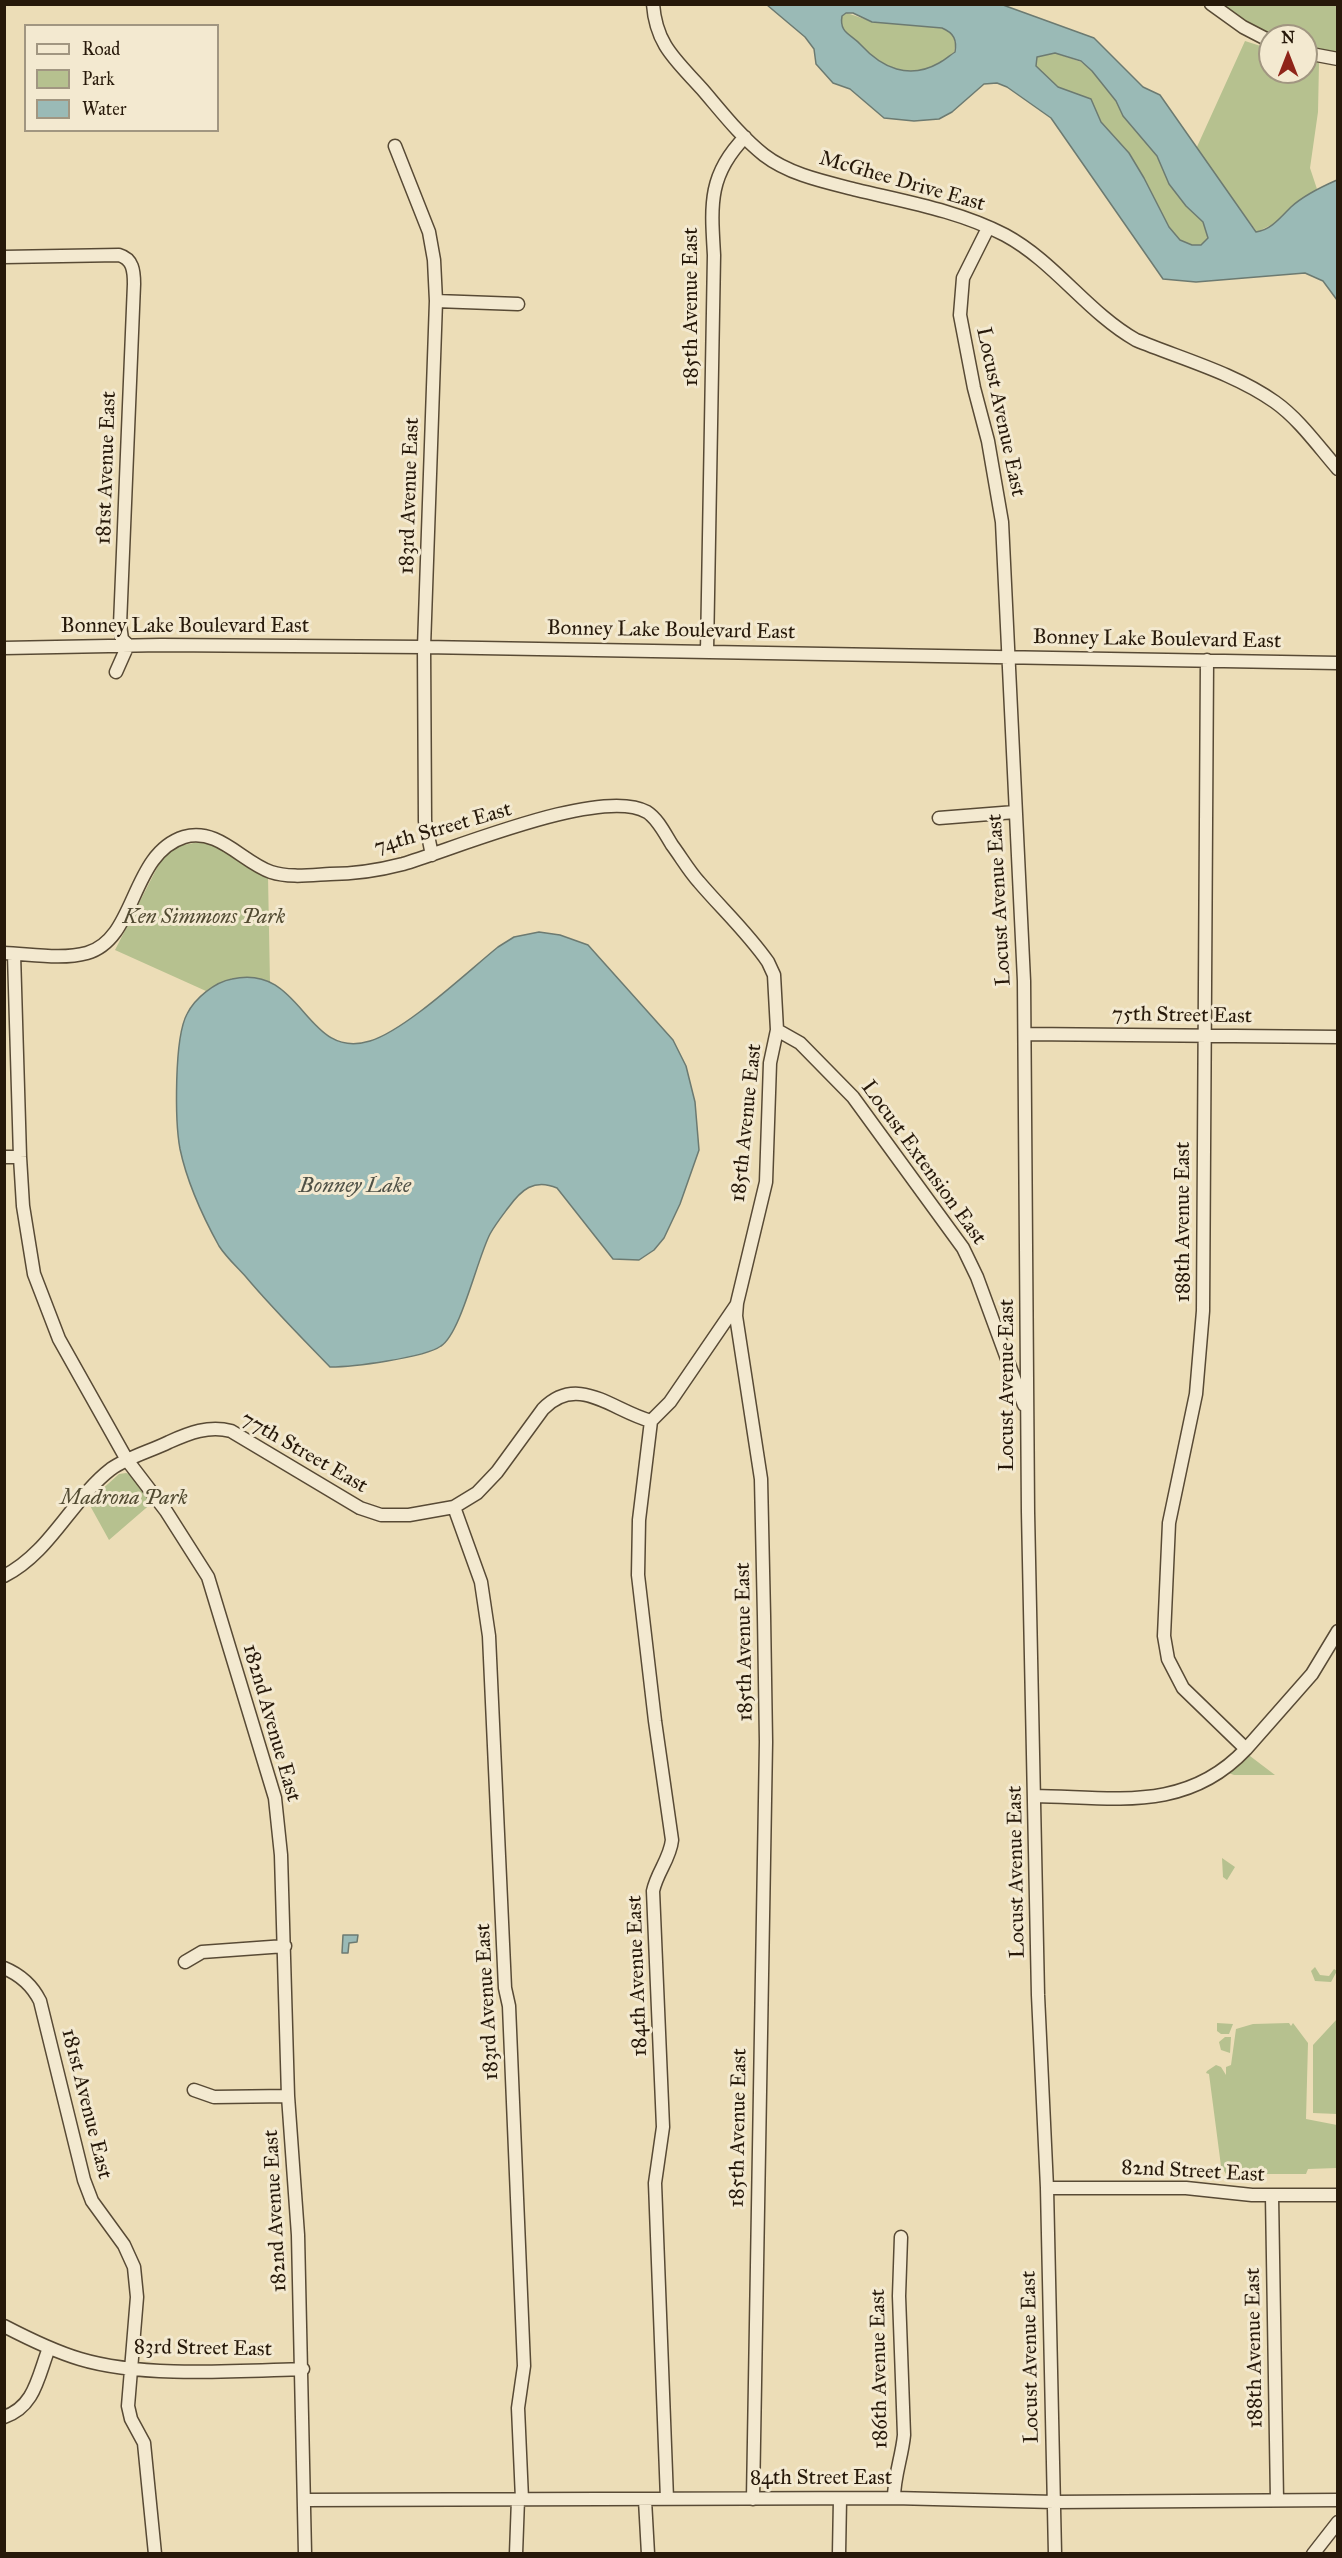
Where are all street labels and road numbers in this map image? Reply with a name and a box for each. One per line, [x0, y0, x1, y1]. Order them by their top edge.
street label: McGhee Drive East [816, 146, 988, 218]
street label: 185th Avenue East [679, 227, 705, 387]
street label: Locust Avenue East [970, 325, 1030, 499]
street label: 181st Avenue East [92, 391, 122, 545]
street label: 183rd Avenue East [395, 417, 425, 575]
street label: Bonney Lake Boulevard East [61, 614, 309, 640]
street label: Bonney Lake Boulevard East [547, 616, 795, 646]
street label: Bonney Lake Boulevard East [1033, 625, 1281, 655]
street label: 74th Street East [371, 797, 515, 861]
street label: Locust Avenue East [983, 813, 1017, 987]
street label: 75th Street East [1112, 1002, 1252, 1030]
street label: 185th Avenue East [726, 1042, 768, 1204]
street label: Locust Extension East [855, 1076, 991, 1250]
street label: 188th Avenue East [1171, 1142, 1197, 1302]
street label: Locust Avenue East [995, 1299, 1021, 1471]
street label: 77th Street East [236, 1407, 372, 1499]
street label: 185th Avenue East [731, 1562, 759, 1722]
street label: 182nd Avenue East [236, 1641, 306, 1805]
street label: Locust Avenue East [1003, 1786, 1031, 1958]
street label: 184th Avenue East [623, 1895, 653, 2057]
street label: 183rd Avenue East [471, 1923, 505, 2081]
street label: 181st Avenue East [55, 2026, 117, 2182]
street label: 185th Avenue East [725, 2048, 753, 2208]
street label: 182nd Avenue East [259, 2129, 293, 2293]
street label: 82nd Street East [1121, 2156, 1265, 2188]
street label: 188th Avenue East [1241, 2267, 1269, 2429]
street label: Locust Avenue East [1017, 2271, 1045, 2443]
street label: 186th Avenue East [866, 2289, 894, 2449]
street label: 83rd Street East [134, 2335, 272, 2363]
street label: 84th Street East [750, 2466, 892, 2492]

